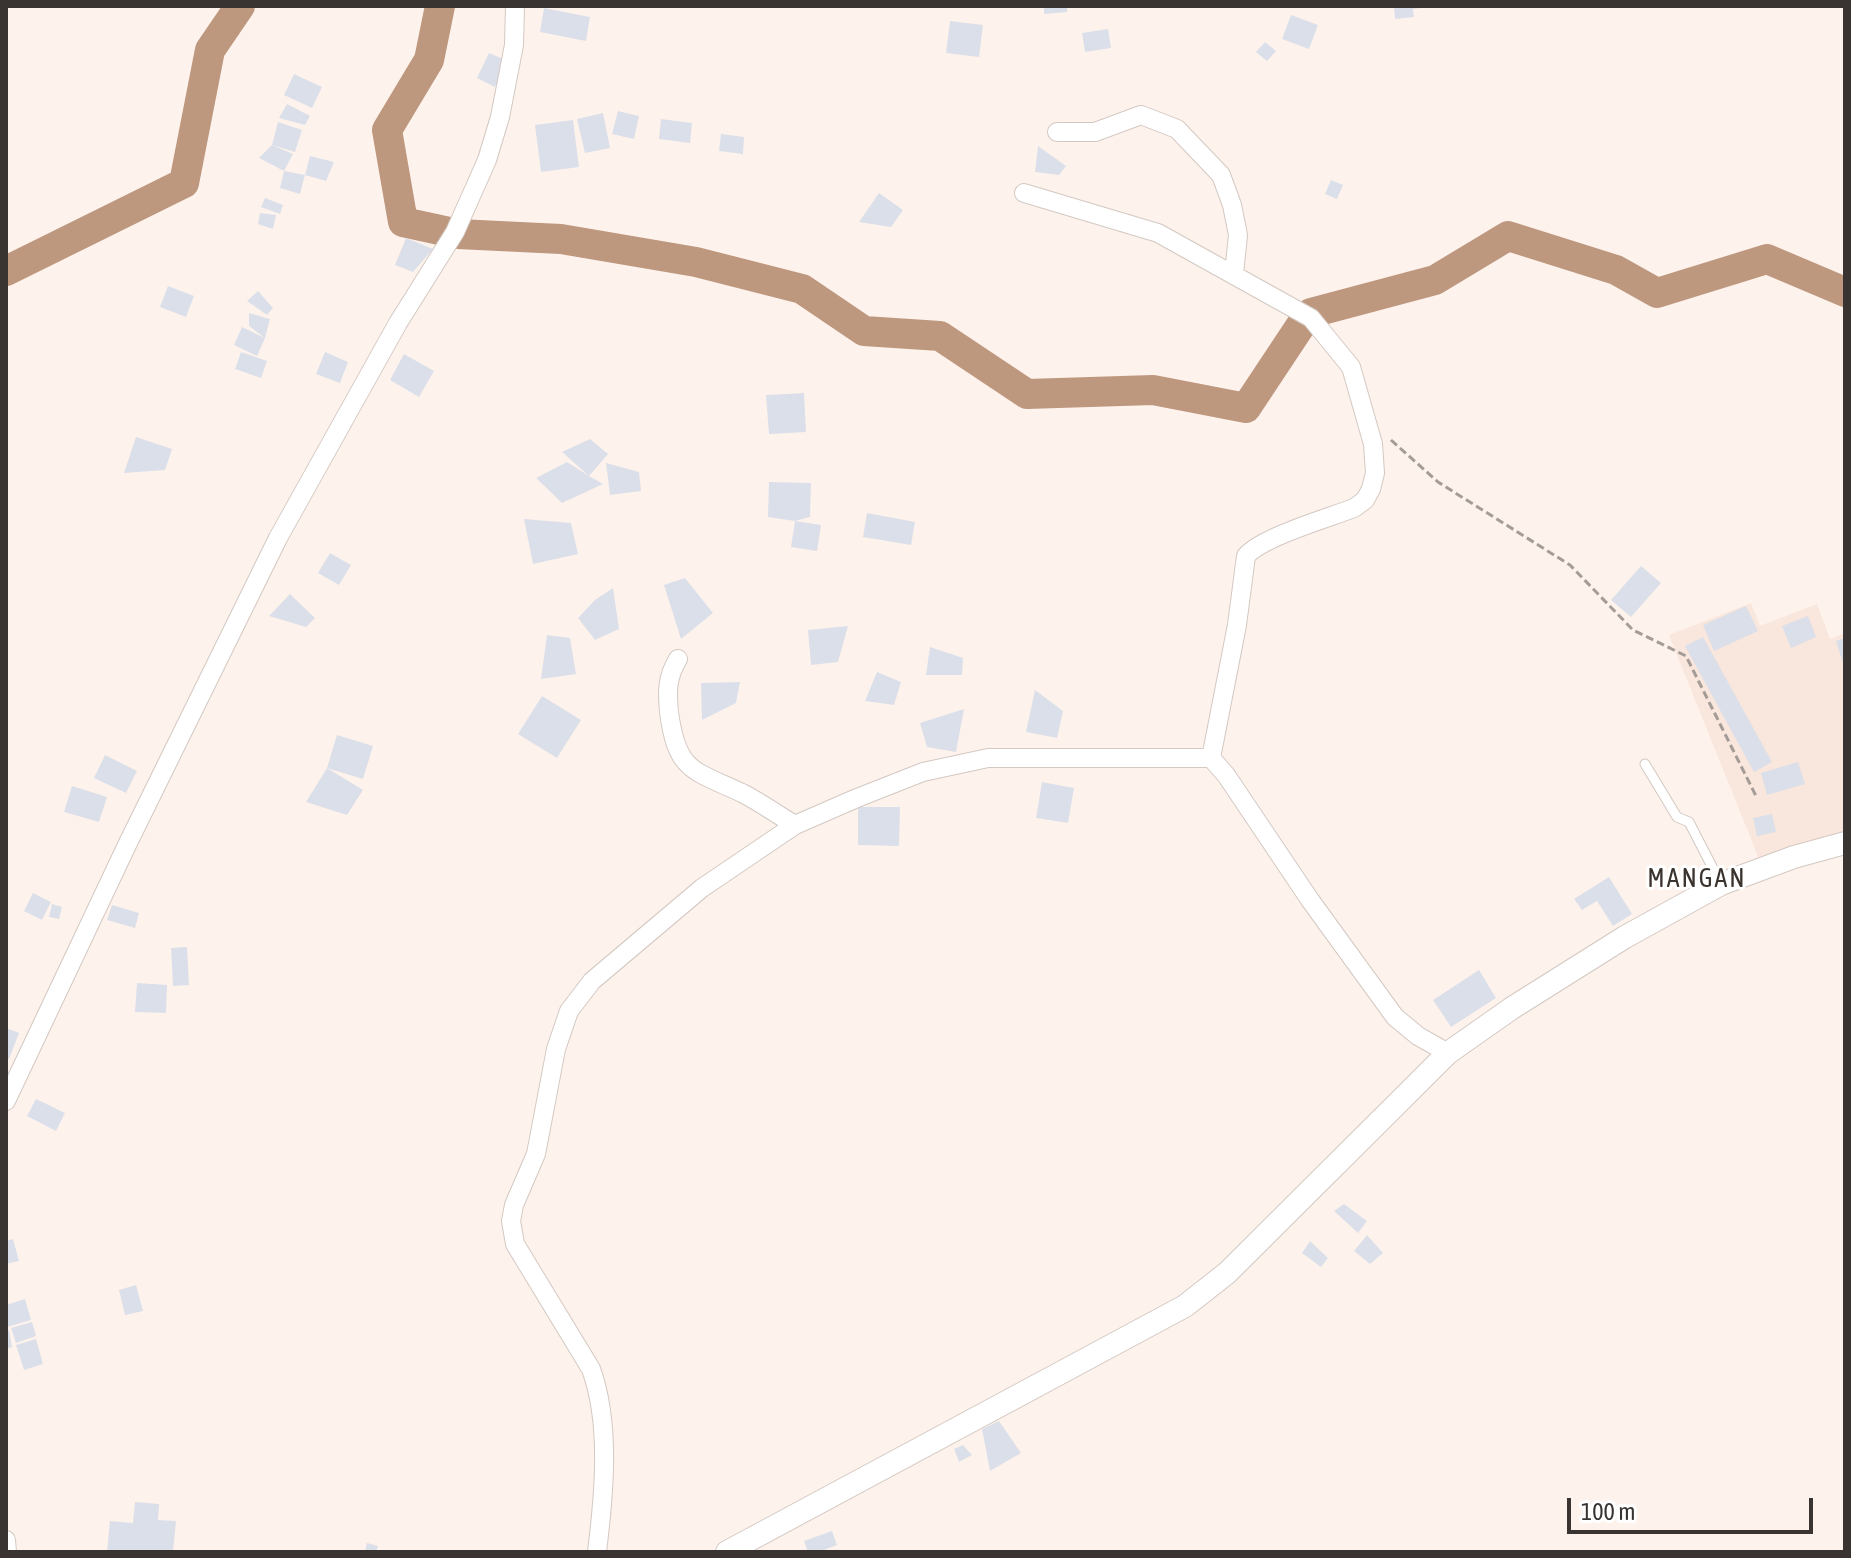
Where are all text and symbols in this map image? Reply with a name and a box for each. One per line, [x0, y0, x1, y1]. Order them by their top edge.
district label: MANGAN [1647, 863, 1747, 895]
scale bar [1571, 1482, 1817, 1532]
text: 100 m [1581, 1498, 1635, 1525]

